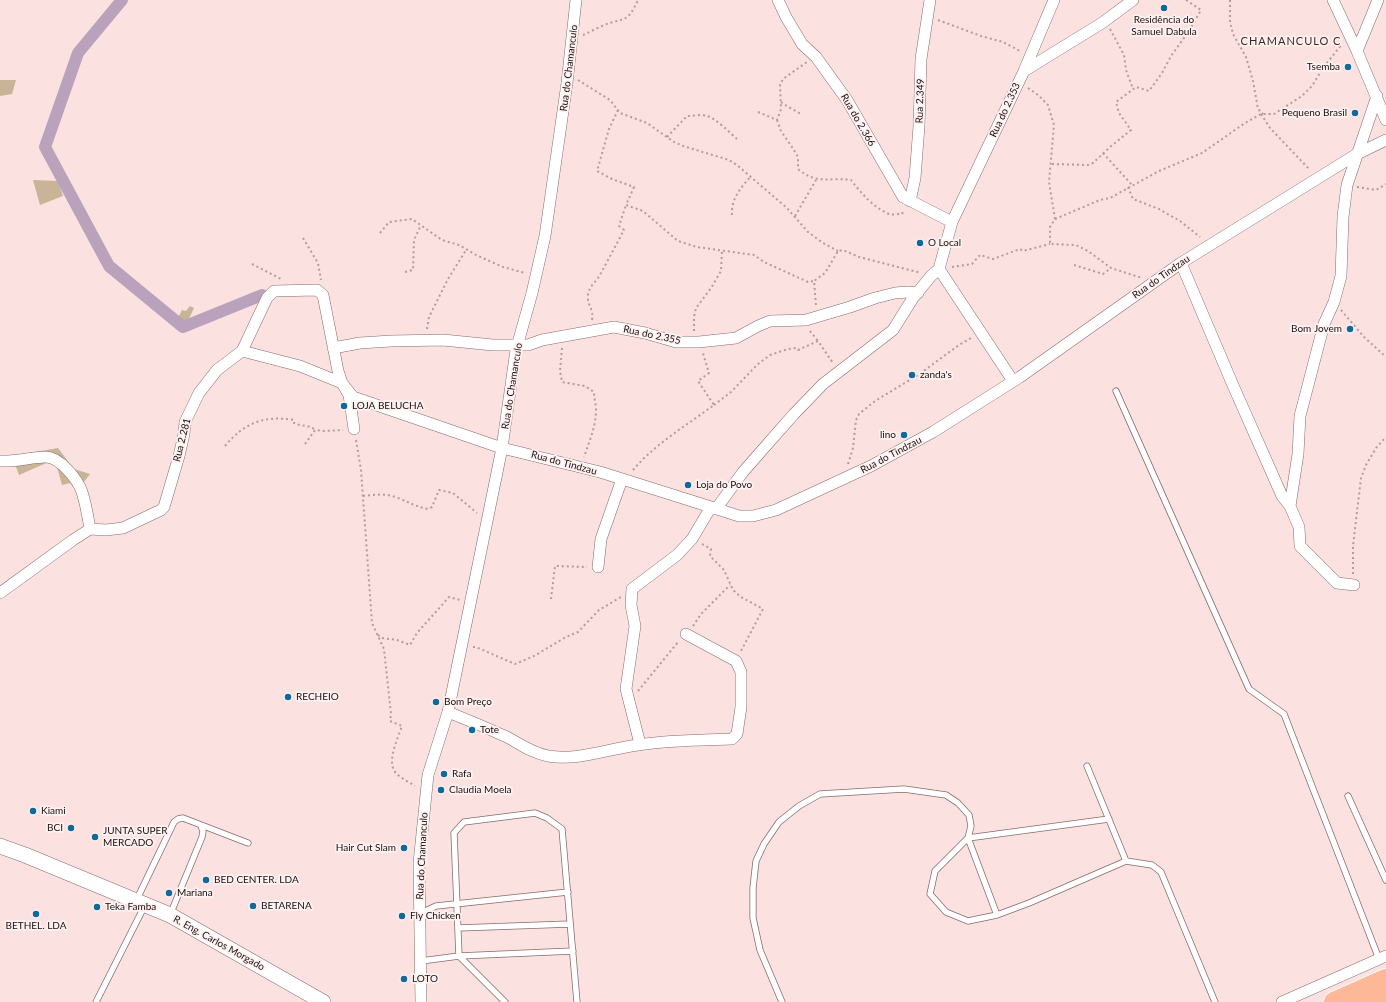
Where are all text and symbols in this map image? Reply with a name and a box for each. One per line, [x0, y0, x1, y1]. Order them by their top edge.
marker: Residência do Samuel Dabula [1159, 3, 1169, 13]
place label: Residência do Samuel Dabula [1131, 14, 1197, 38]
street label: Rua do Chamanculo [558, 24, 580, 112]
district label: CHAMANCULO C [1241, 34, 1341, 48]
place label: Tsemba [1307, 61, 1340, 73]
marker: Tsemba [1343, 62, 1353, 72]
street label: Rua 2.349 [913, 78, 927, 124]
street label: Rua do 2.353 [987, 81, 1023, 139]
street label: Rua do 2.366 [838, 92, 878, 148]
place label: Pequeno Brasil [1282, 107, 1347, 119]
marker: Pequeno Brasil [1350, 108, 1360, 118]
place label: O Local [928, 237, 961, 249]
marker: O Local [915, 238, 925, 248]
street label: Rua do Tindzau [1130, 253, 1192, 301]
street label: Rua do 2.355 [622, 323, 682, 347]
place label: Bom Jovem [1291, 323, 1342, 335]
marker: Bom Jovem [1345, 324, 1355, 334]
street label: Rua do Chamanculo [499, 342, 525, 430]
place label: zanda's [920, 369, 952, 381]
marker: zanda's [907, 370, 917, 380]
place label: LOJA BELUCHA [352, 400, 423, 412]
marker: LOJA BELUCHA [339, 401, 349, 411]
street label: Rua 2.281 [171, 417, 193, 463]
place label: lino [880, 429, 896, 441]
marker: lino [899, 430, 909, 440]
street label: Rua do Tindzau [858, 434, 924, 476]
street label: Rua do Tindzau [530, 448, 598, 478]
place label: Loja do Povo [696, 479, 752, 491]
marker: Loja do Povo [683, 480, 693, 490]
place label: RECHEIO [296, 691, 339, 703]
marker: RECHEIO [283, 692, 293, 702]
place label: Bom Preço [444, 696, 492, 708]
marker: Bom Preço [431, 697, 441, 707]
place label: Tote [480, 724, 499, 736]
marker: Tote [467, 725, 477, 735]
place label: Rafa [452, 768, 472, 780]
marker: Rafa [439, 769, 449, 779]
place label: Claudia Moela [449, 784, 512, 796]
marker: Claudia Moela [436, 785, 446, 795]
place label: Kiami [41, 805, 66, 817]
marker: Kiami [28, 806, 38, 816]
street label: Rua do Chamanculo [414, 812, 430, 900]
place label: BCI [47, 822, 63, 834]
marker: BCI [66, 823, 76, 833]
place label: JUNTA SUPER MERCADO [103, 825, 168, 848]
marker: JUNTA SUPER MERCADO [90, 832, 100, 842]
place label: Hair Cut Slam [336, 842, 396, 854]
marker: Hair Cut Slam [399, 843, 409, 853]
place label: BED CENTER. LDA [214, 874, 299, 886]
marker: BED CENTER. LDA [201, 875, 211, 885]
place label: Mariana [177, 887, 213, 899]
marker: Mariana [164, 888, 174, 898]
place label: BETARENA [261, 900, 312, 912]
place label: Teka Famba [105, 901, 156, 913]
marker: BETARENA [248, 901, 258, 911]
marker: Teka Famba [92, 902, 102, 912]
marker: BETHEL. LDA [31, 909, 41, 919]
place label: Fly Chicken [410, 910, 461, 922]
marker: Fly Chicken [397, 911, 407, 921]
street label: R. Eng. Carlos Morgado [171, 913, 267, 973]
place label: BETHEL. LDA [6, 920, 66, 932]
place label: LOTO [412, 973, 438, 985]
marker: LOTO [399, 974, 409, 984]

